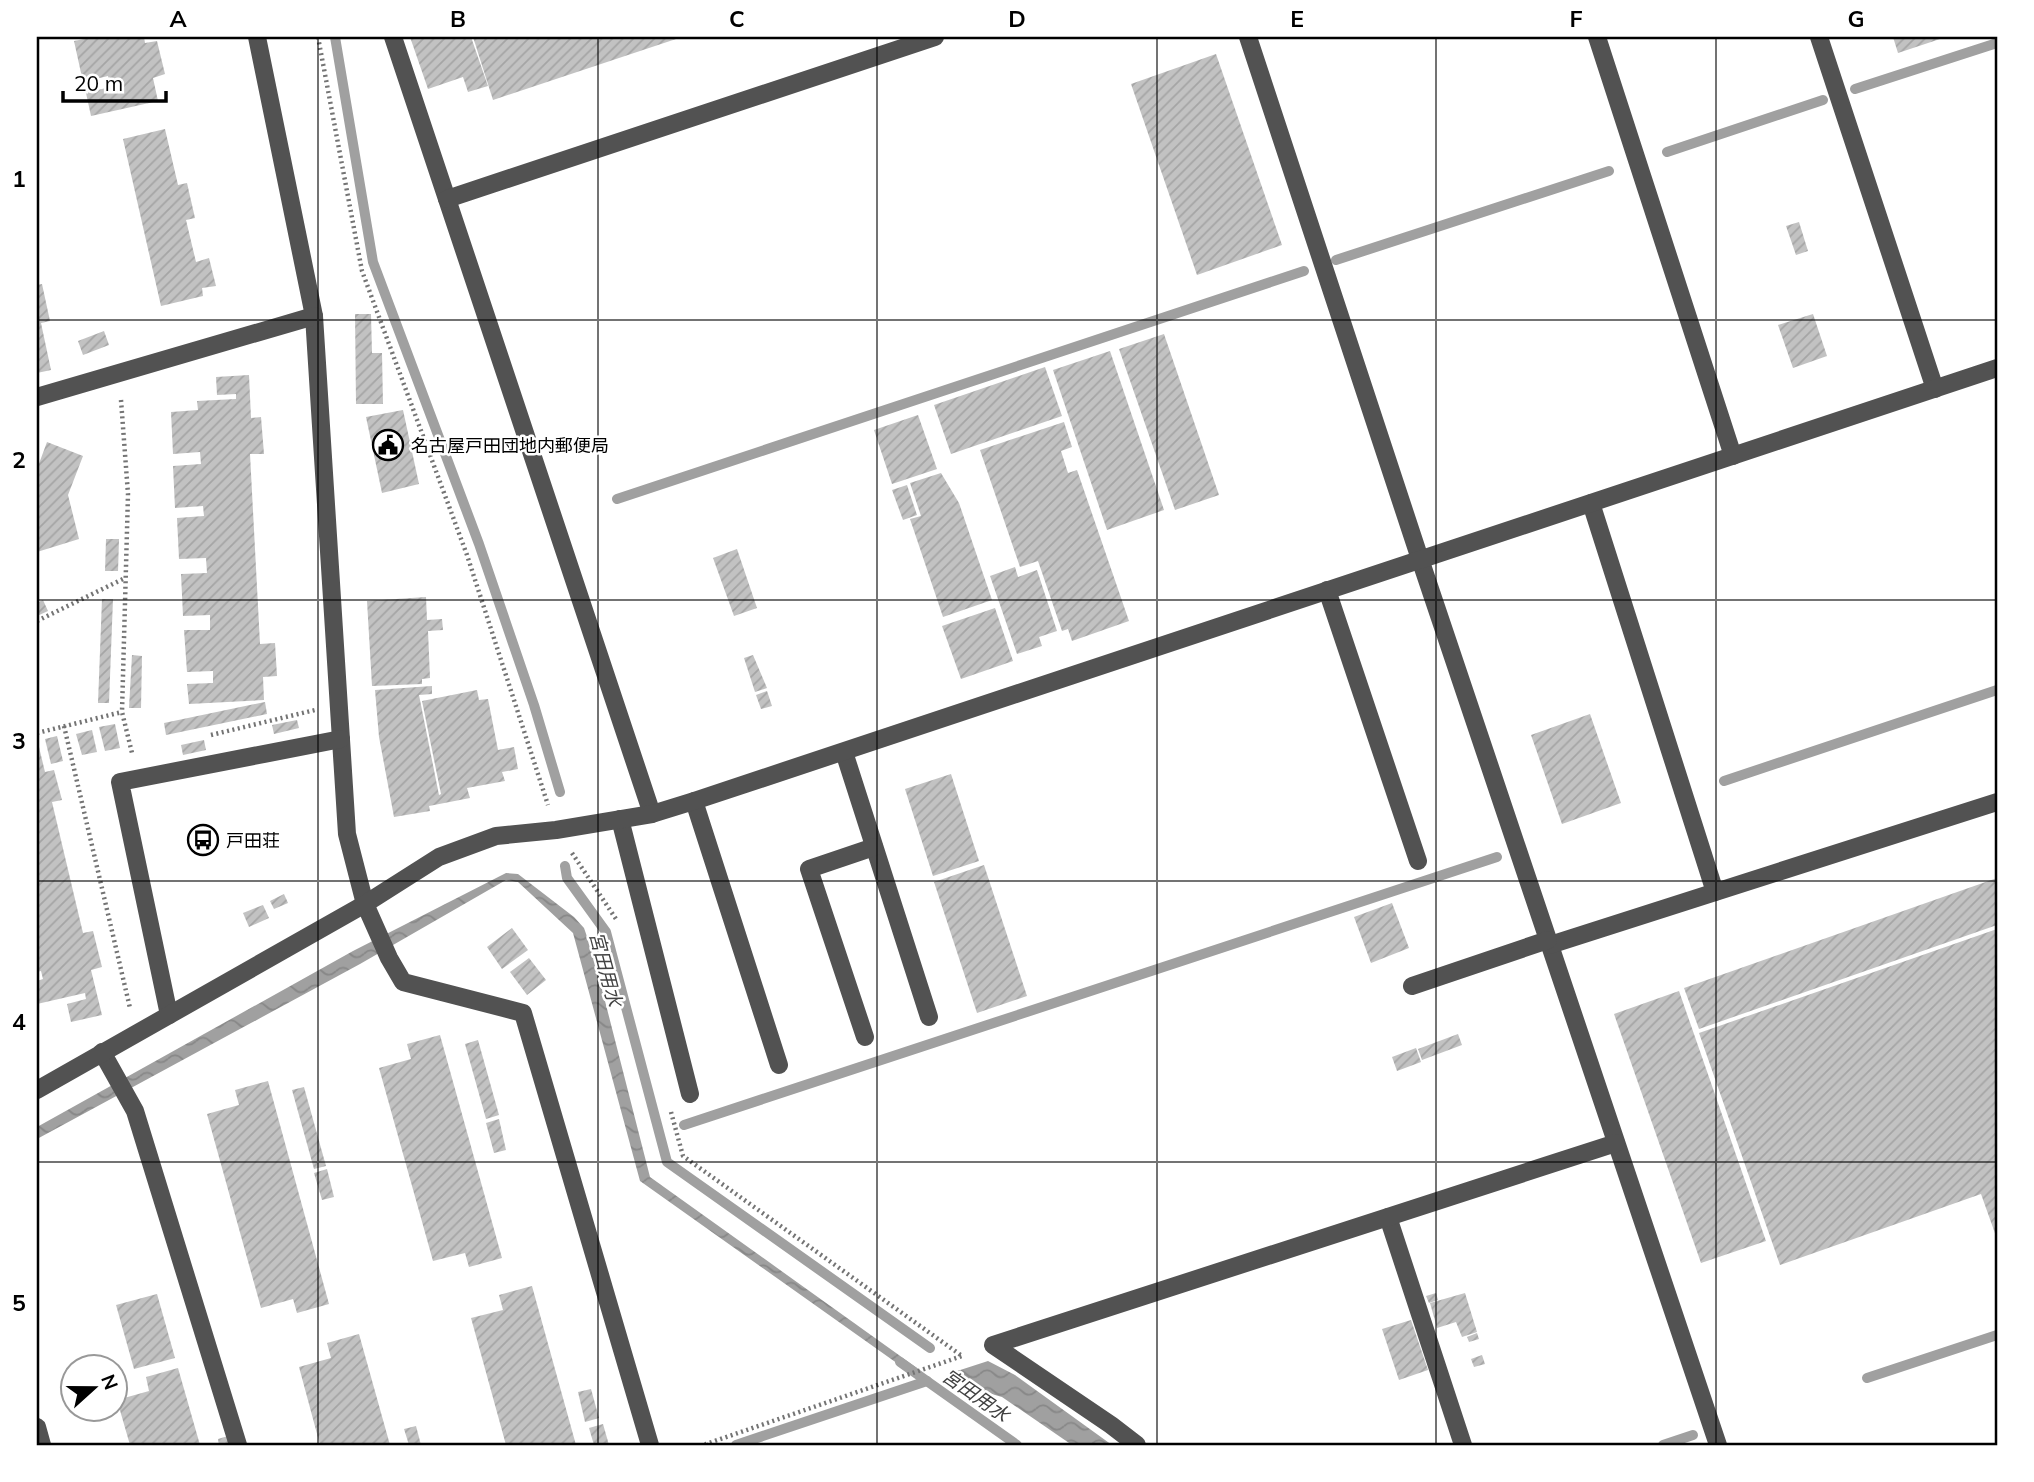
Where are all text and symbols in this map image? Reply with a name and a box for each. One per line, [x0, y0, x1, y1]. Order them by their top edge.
text: A [169, 4, 187, 33]
text: B [450, 4, 466, 33]
text: C [729, 4, 745, 33]
text: D [1008, 4, 1026, 33]
text: E [1290, 4, 1304, 33]
text: F [1569, 4, 1583, 33]
text: G [1847, 4, 1865, 33]
scale bar [63, 60, 166, 104]
text: 20 m [74, 70, 123, 96]
text: 1 [12, 164, 26, 193]
public building icon: 名古屋戸田団地内郵便局 [371, 428, 405, 462]
place label: 名古屋戸田団地内郵便局 [411, 434, 609, 457]
text: 2 [12, 445, 26, 474]
text: 3 [12, 726, 26, 755]
bus stop icon: 戸田荘 [186, 823, 220, 857]
place label: 戸田荘 [226, 829, 280, 852]
water label: 宮田用水 [585, 929, 628, 1011]
text: 4 [12, 1007, 26, 1036]
text: 5 [12, 1288, 26, 1317]
north arrow [60, 1352, 130, 1422]
water label: 宮田用水 [938, 1363, 1016, 1428]
text: N [96, 1371, 124, 1393]

